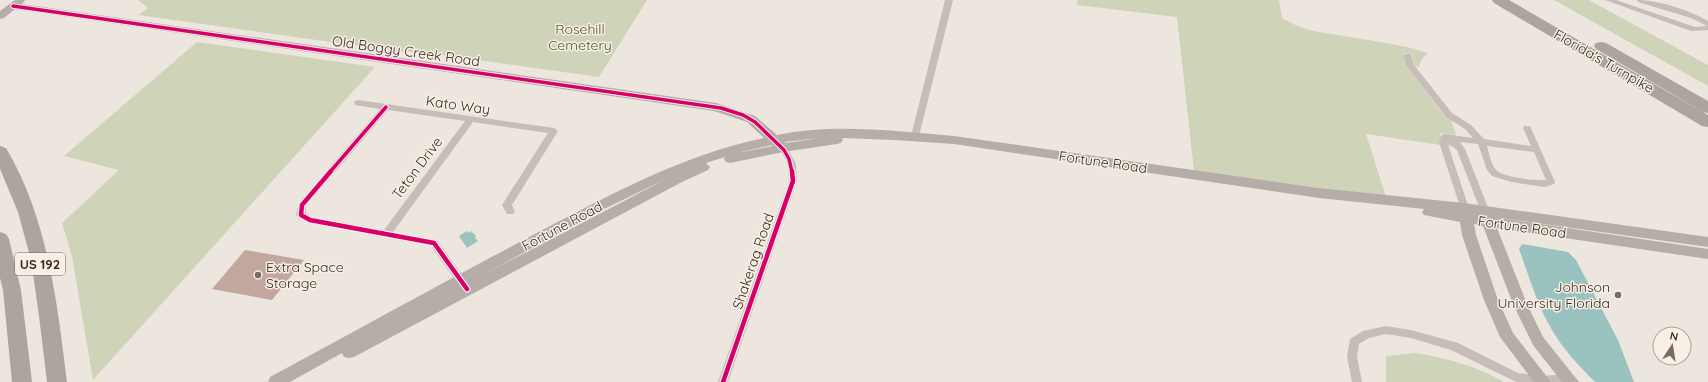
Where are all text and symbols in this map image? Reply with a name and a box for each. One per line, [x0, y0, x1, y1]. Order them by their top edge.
park label: Rosehill Cemetery [548, 20, 612, 54]
street label: Florida's Turnpike [1551, 25, 1657, 97]
street label: Old Boggy Creek Road [331, 32, 481, 70]
street label: Kato Way [425, 92, 491, 118]
street label: Teton Drive [388, 133, 446, 203]
street label: Fortune Road [1058, 147, 1148, 177]
street label: Fortune Road [519, 197, 605, 255]
street label: Shakerag Road [728, 211, 778, 311]
street label: Fortune Road [1477, 212, 1567, 242]
road number: US 192 [15, 253, 65, 275]
place label: Extra Space Storage [266, 258, 344, 292]
marker: Extra Space Storage [253, 270, 263, 280]
place label: Johnson University Florida [1497, 278, 1610, 312]
marker: Johnson University Florida [1613, 290, 1623, 300]
north arrow [1652, 326, 1692, 366]
text: N [1669, 329, 1679, 344]

